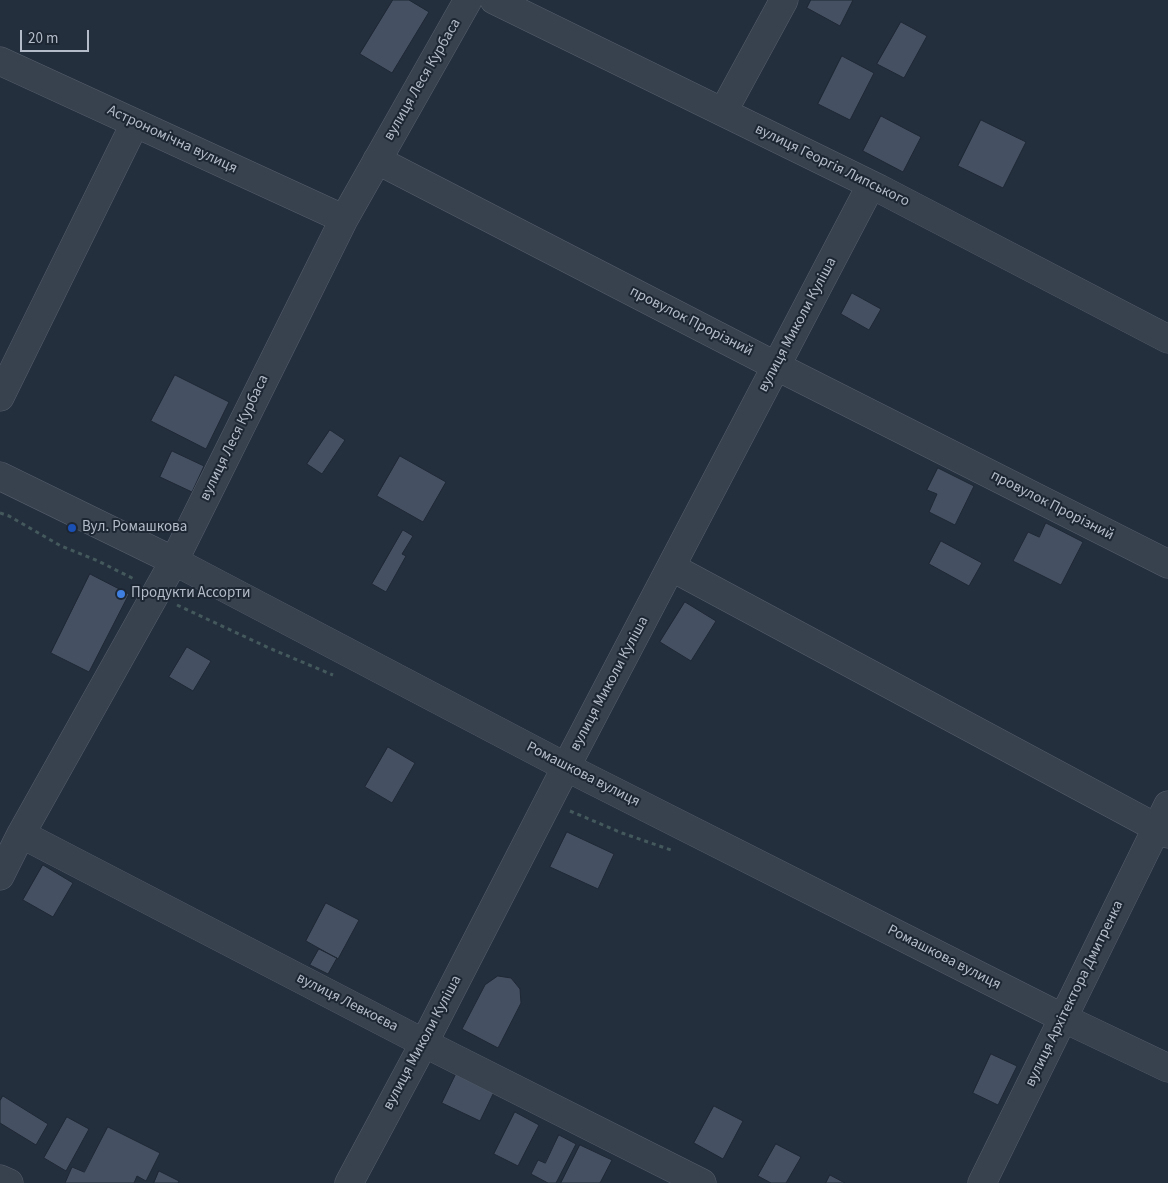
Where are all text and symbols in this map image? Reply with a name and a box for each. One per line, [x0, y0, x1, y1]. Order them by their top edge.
street label: вулиця Леся Курбаса [381, 16, 465, 144]
scale bar [22, 20, 91, 52]
text: 20 m [28, 28, 58, 49]
street label: Астрономічна вулиця [104, 102, 240, 178]
street label: вулиця Георгія Липського [752, 121, 912, 211]
street label: вулиця Миколи Куліша [755, 255, 841, 395]
street label: провулок Прорізний [626, 283, 756, 361]
street label: вулиця Леся Курбаса [197, 372, 273, 504]
street label: провулок Прорізний [987, 467, 1117, 545]
place label: Вул. Ромашкова [82, 519, 187, 537]
marker: Вул. Ромашкова [66, 522, 78, 534]
place label: Продукти Ассорти [131, 585, 250, 603]
marker: Продукти Ассорти [115, 588, 127, 600]
street label: вулиця Миколи Куліша [567, 614, 653, 754]
street label: Ромашкова вулиця [523, 739, 643, 811]
street label: вулиця Архітектора Дмитренка [1022, 898, 1128, 1090]
street label: Ромашкова вулиця [884, 922, 1004, 994]
street label: вулиця Левкоєва [293, 970, 401, 1036]
street label: вулиця Миколи Куліша [380, 973, 466, 1113]

